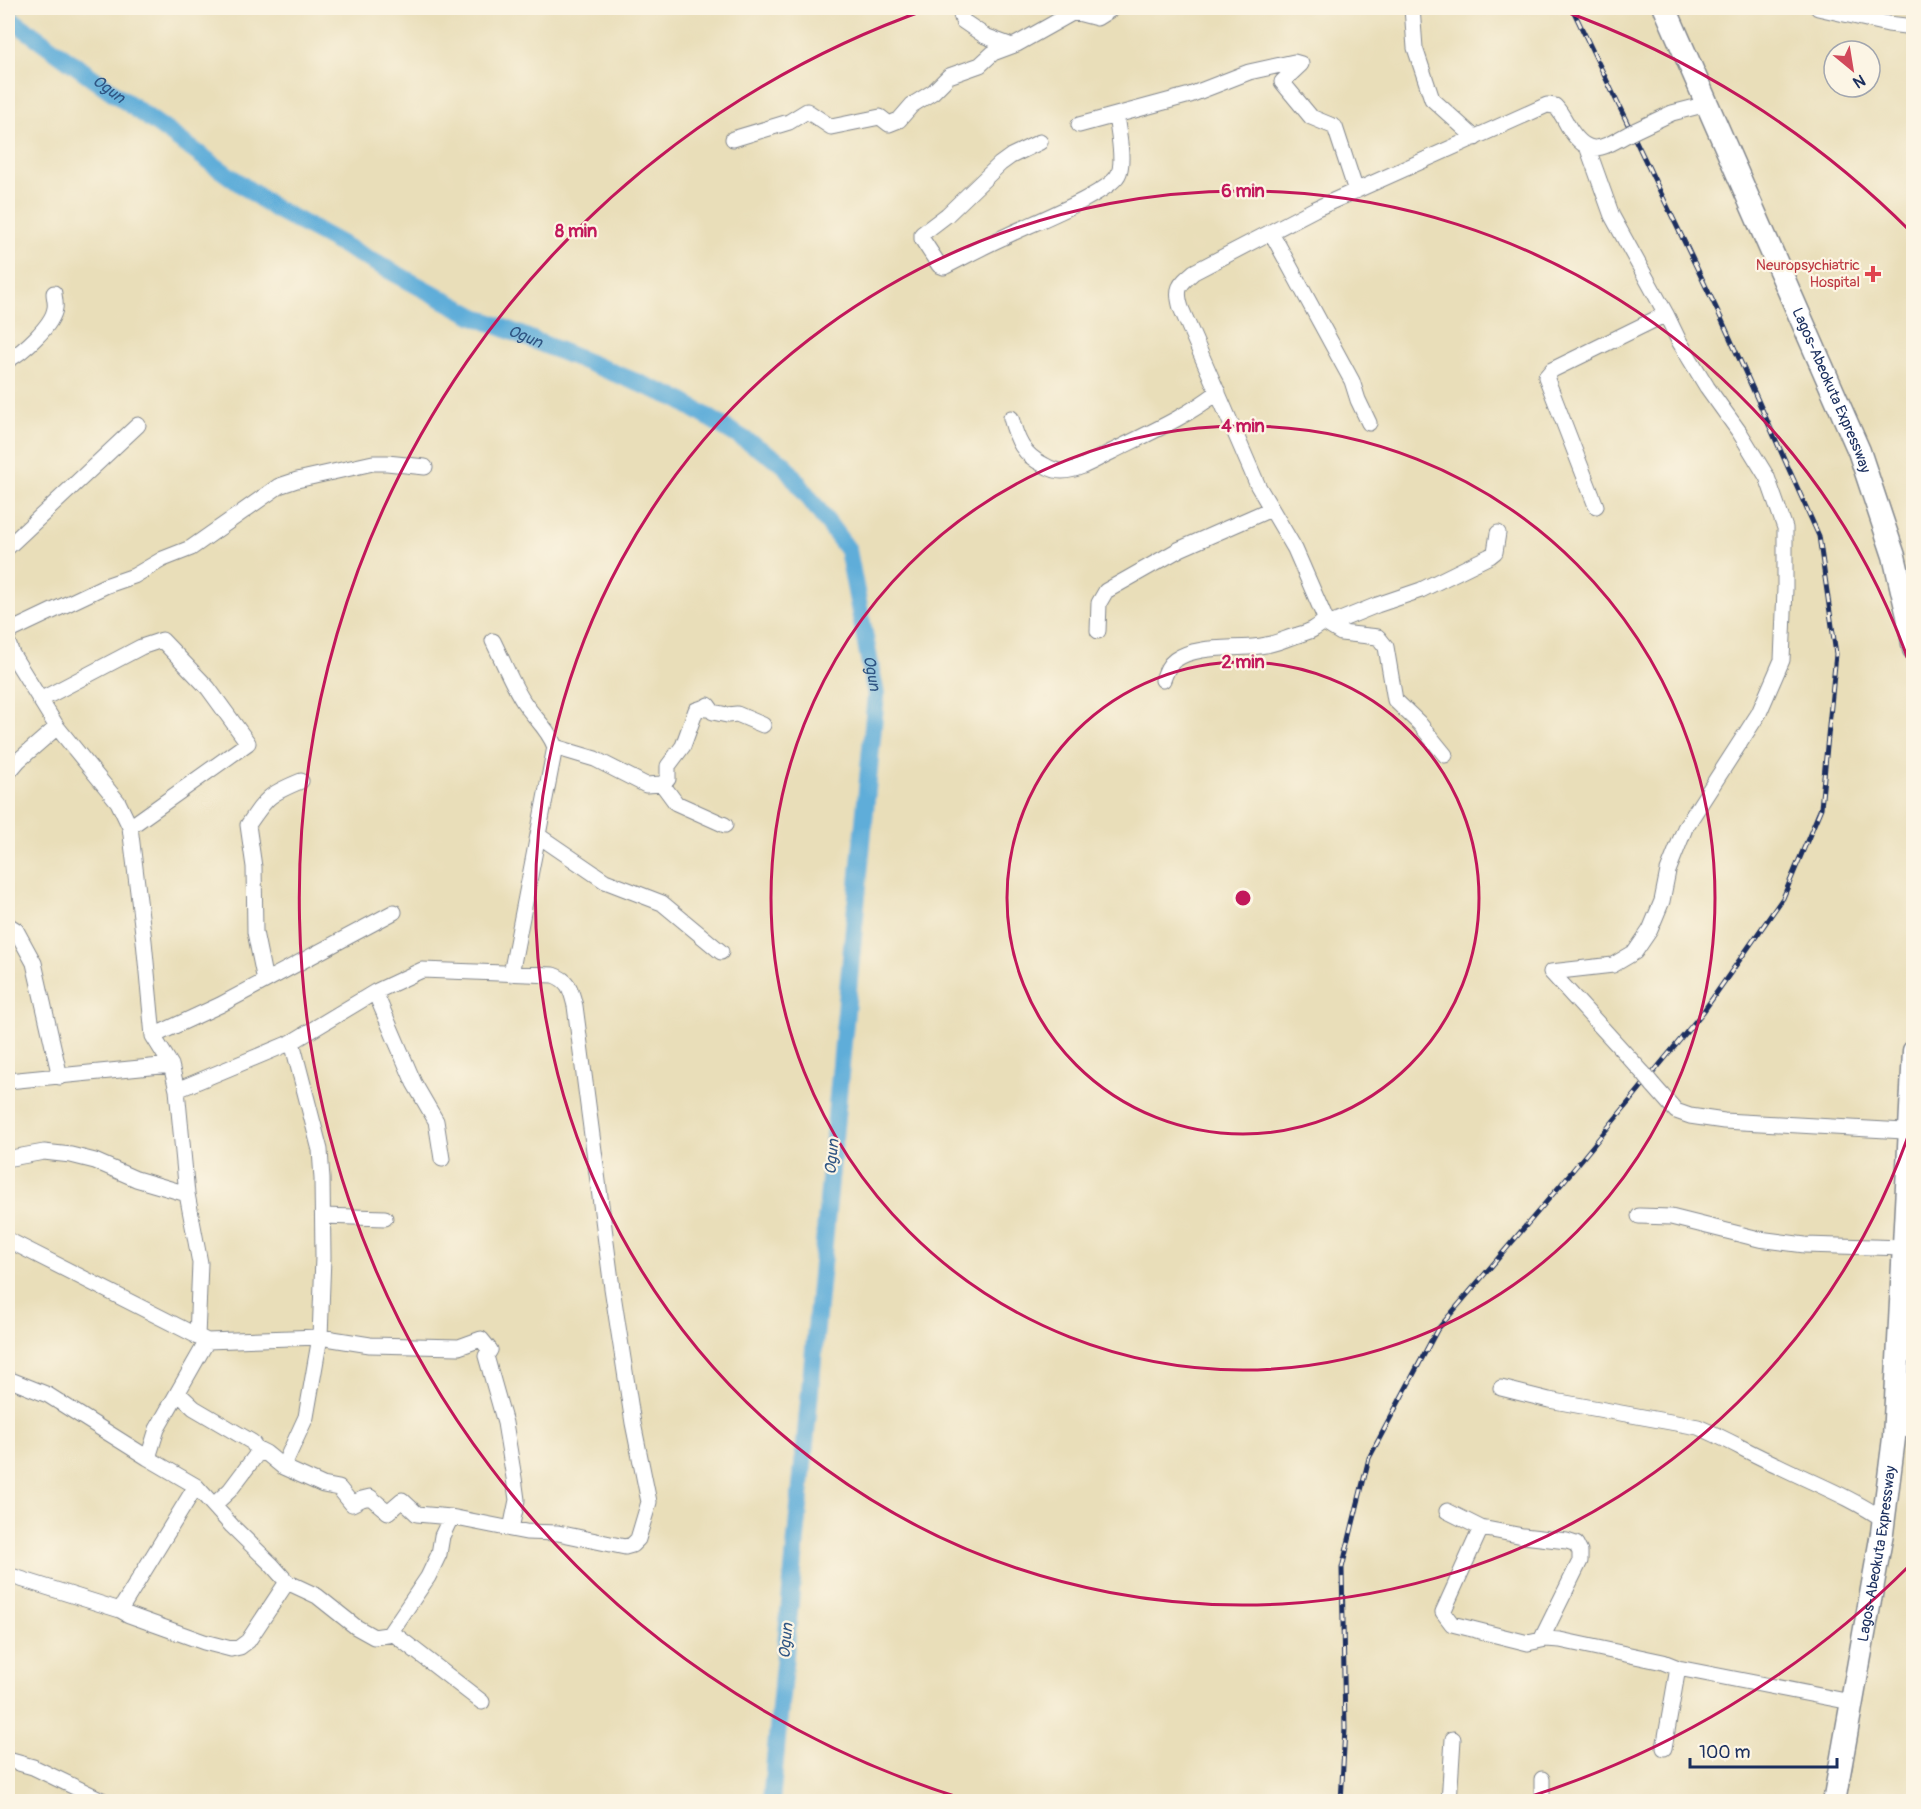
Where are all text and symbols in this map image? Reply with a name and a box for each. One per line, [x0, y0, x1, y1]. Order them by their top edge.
north arrow [1822, 39, 1882, 99]
text: N [1849, 70, 1869, 93]
water label: Ogun [89, 71, 130, 108]
text: 6 min [1221, 180, 1265, 203]
text: 8 min [555, 220, 597, 243]
place label: Neuropsychiatric Hospital [1756, 256, 1860, 292]
marker: Neuropsychiatric Hospital [1864, 265, 1882, 283]
street label: Lagos-Abeokuta Expressway [1788, 305, 1875, 476]
water label: Ogun [505, 321, 546, 353]
text: 4 min [1221, 415, 1265, 438]
text: 2 min [1221, 651, 1265, 674]
water label: Ogun [859, 654, 885, 693]
centre of rings [1233, 888, 1253, 908]
water label: Ogun [820, 1138, 844, 1175]
street label: Lagos-Abeokuta Expressway [1853, 1464, 1900, 1643]
water label: Ogun [774, 1622, 798, 1659]
scale bar [1690, 1731, 1837, 1769]
text: 100 m [1699, 1741, 1751, 1764]

